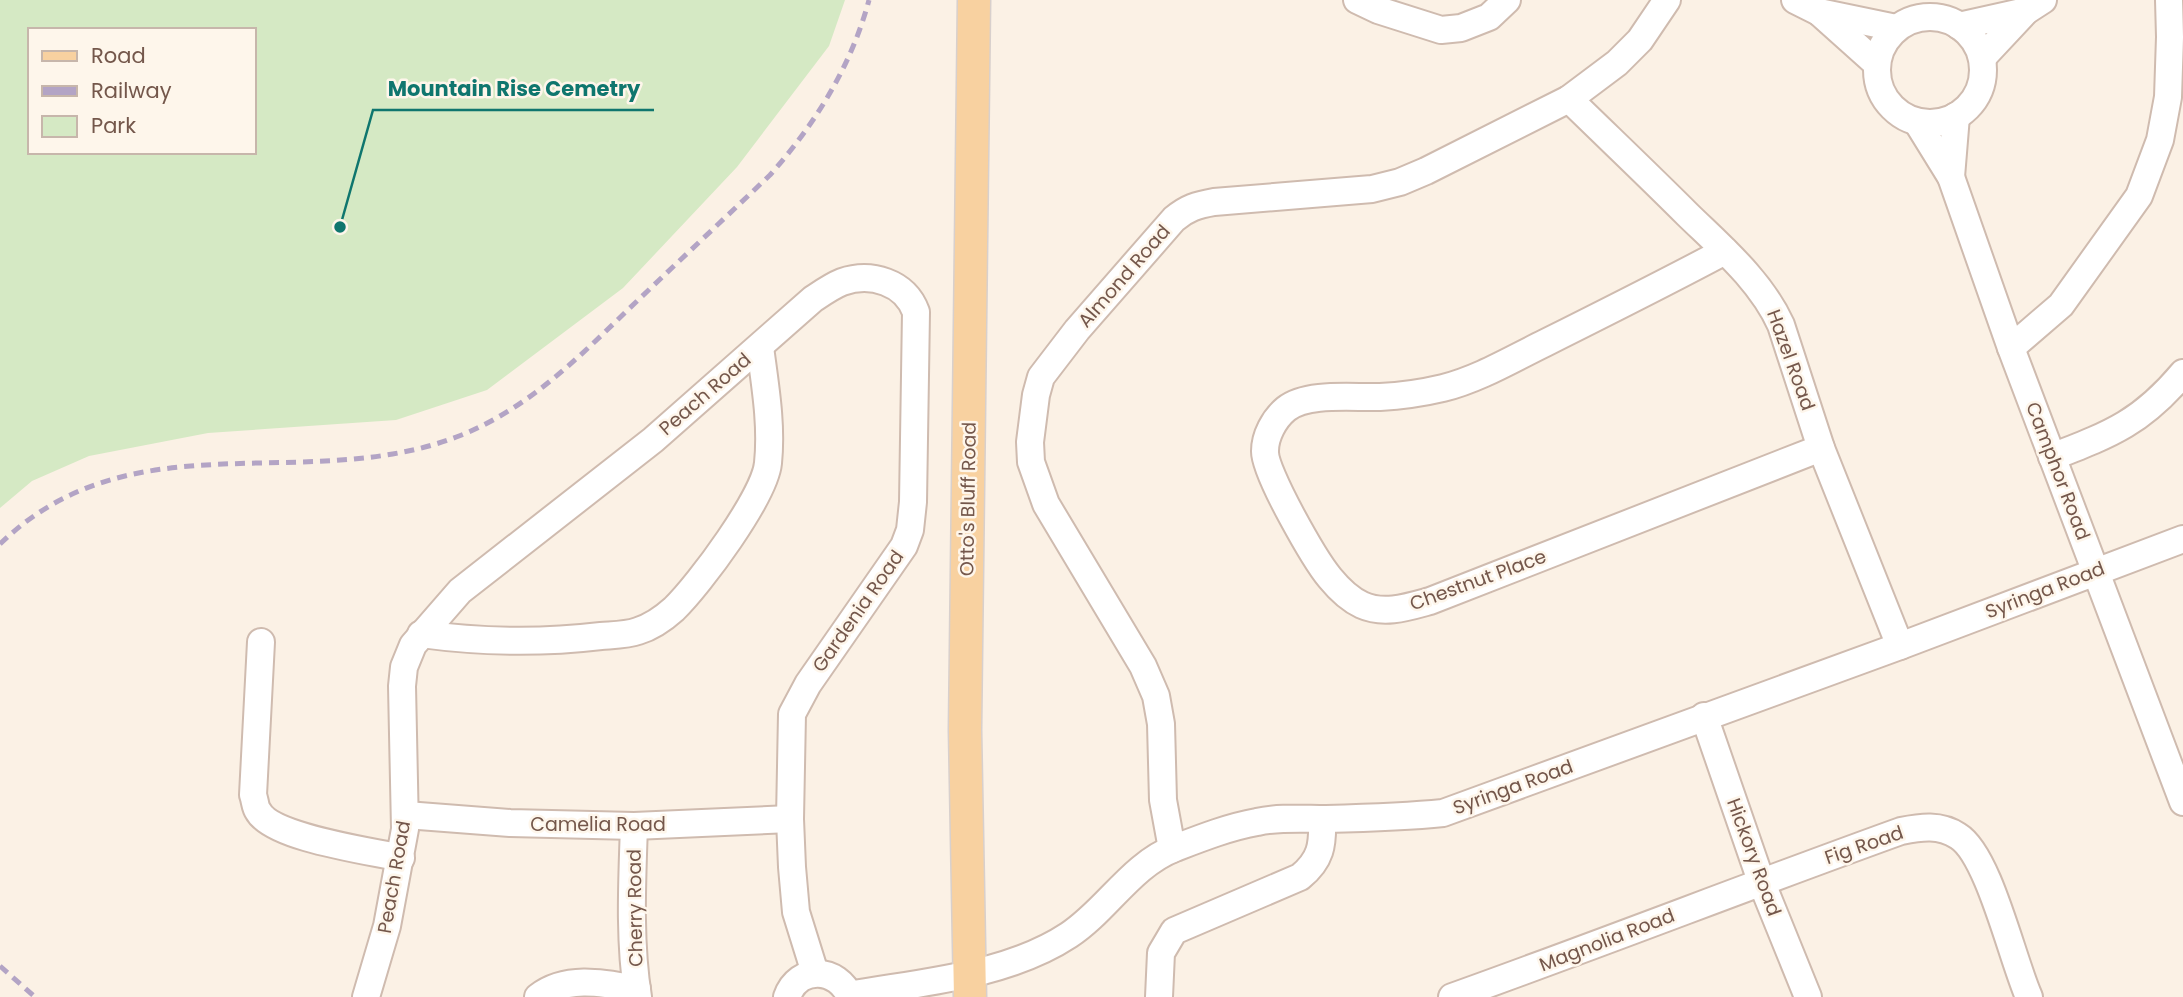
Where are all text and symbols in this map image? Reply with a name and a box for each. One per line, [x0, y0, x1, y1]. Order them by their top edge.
legend [28, 28, 256, 154]
text: Road [91, 41, 146, 70]
callout: Mountain Rise Cemetry [373, 68, 654, 110]
text: Mountain Rise Cemetry [388, 74, 641, 103]
text: Railway [91, 76, 172, 105]
text: Park [91, 111, 136, 140]
street label: Almond Road [1072, 219, 1176, 333]
street label: Hazel Road [1760, 306, 1822, 414]
street label: Peach Road [653, 346, 757, 442]
street label: Camphor Road [2019, 398, 2097, 544]
street label: Otto's Bluff Road [953, 422, 983, 576]
street label: Chestnut Place [1406, 543, 1550, 617]
street label: Gardenia Road [806, 544, 910, 678]
street label: Syringa Road [1981, 555, 2109, 625]
street label: Syringa Road [1449, 753, 1577, 821]
street label: Hickory Road [1720, 794, 1788, 920]
street label: Camelia Road [530, 811, 666, 838]
street label: Peach Road [371, 819, 417, 935]
street label: Fig Road [1821, 819, 1907, 871]
street label: Cherry Road [620, 849, 650, 967]
street label: Magnolia Road [1535, 902, 1679, 978]

